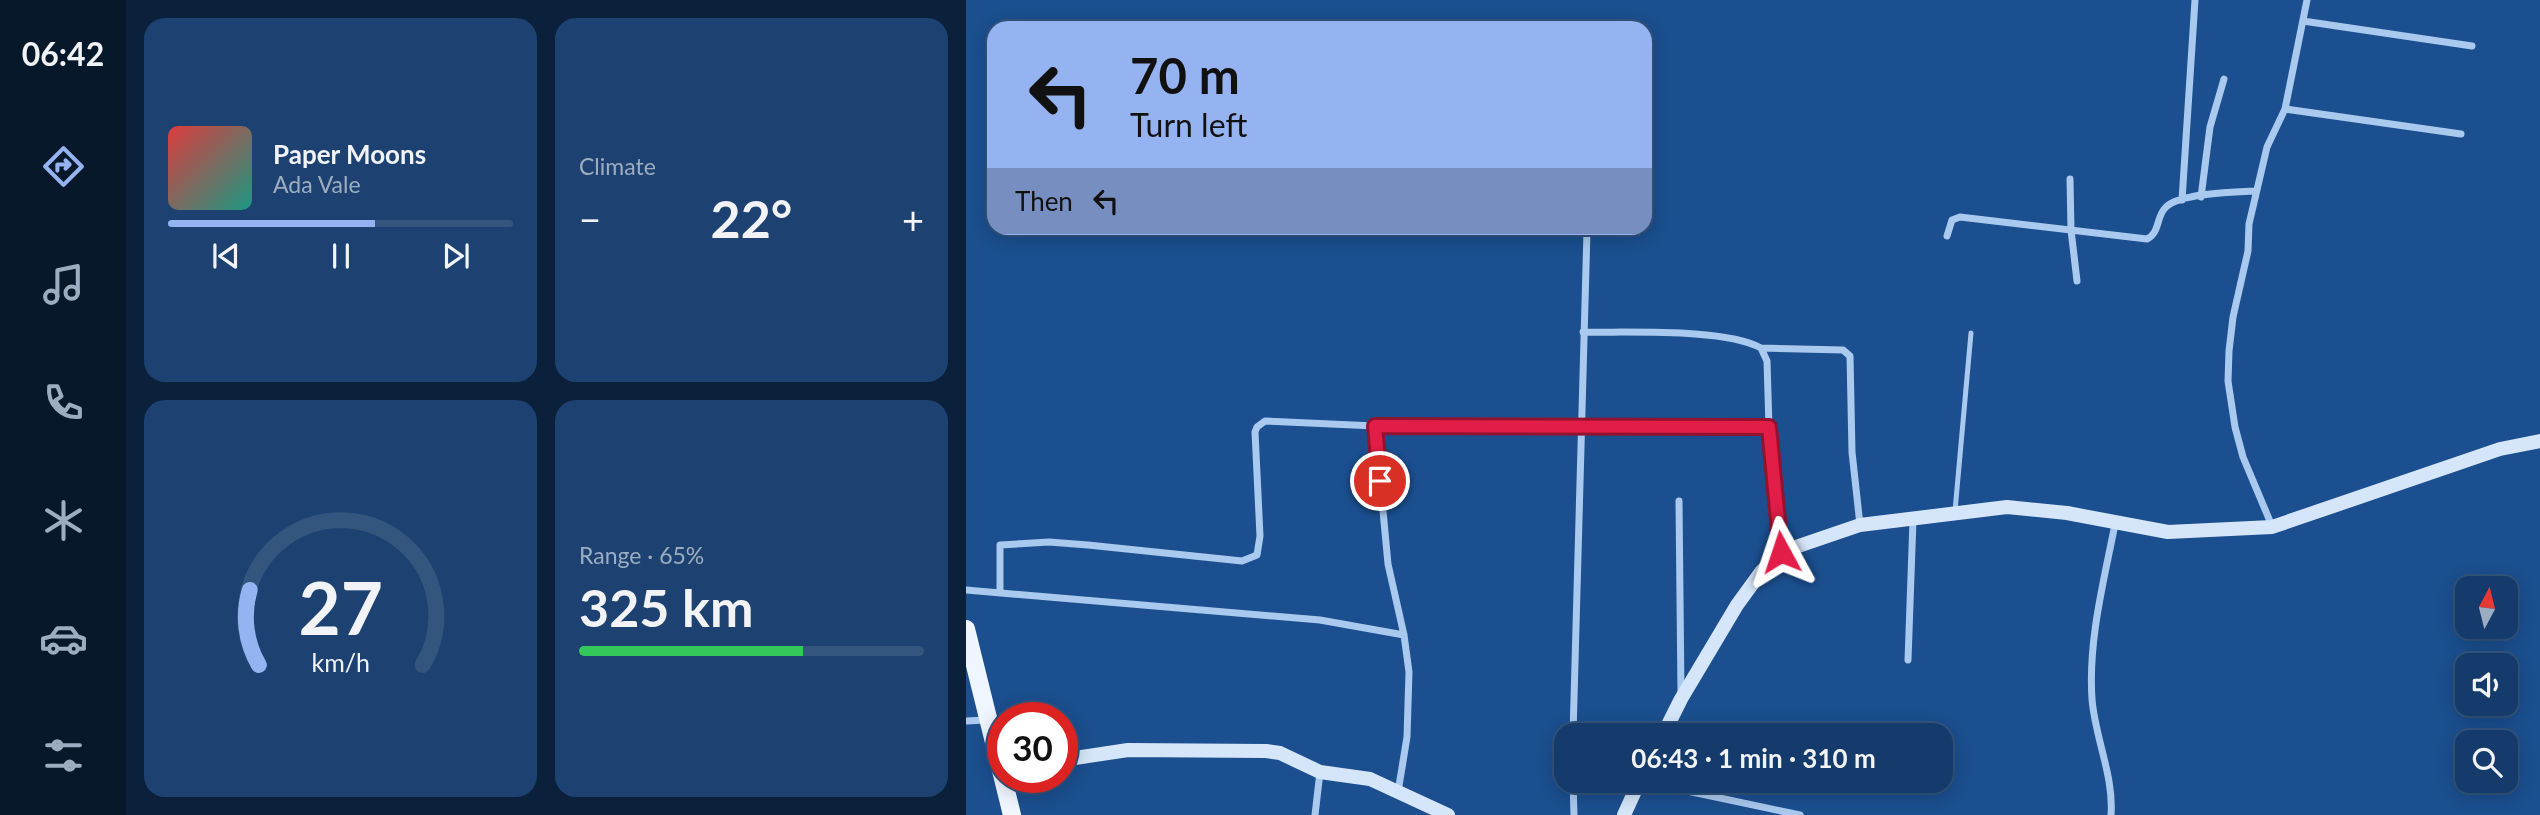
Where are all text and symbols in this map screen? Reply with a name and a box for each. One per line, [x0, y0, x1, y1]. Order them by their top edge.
text: 06:42 [22, 34, 104, 73]
text: 70 m [1130, 46, 1240, 104]
icon: left [1015, 49, 1106, 140]
text: Turn left [1130, 105, 1247, 144]
text: Paper Moons [273, 138, 426, 170]
icon: directions [39, 142, 88, 191]
text: Climate [579, 152, 656, 180]
text: Ada Vale [273, 170, 361, 198]
icon: left [1087, 182, 1125, 220]
text: Then [1015, 185, 1073, 217]
text: 22° [711, 187, 792, 249]
text: − [579, 196, 601, 242]
text: + [902, 196, 924, 242]
icon: previous [207, 237, 245, 275]
icon: pause [322, 237, 360, 275]
icon: next [437, 237, 475, 275]
icon: music [39, 260, 88, 309]
icon: phone [39, 378, 88, 427]
pin [1350, 451, 1410, 511]
icon: arrive [1361, 462, 1399, 500]
icon: climate [39, 496, 88, 545]
position arrow [1744, 515, 1818, 589]
text: Range · 65% [579, 541, 704, 569]
text: 27 [298, 563, 383, 651]
text: 325 km [579, 576, 753, 638]
north arrow [2455, 576, 2518, 639]
map controls [2455, 576, 2518, 793]
icon: car [39, 614, 88, 663]
text: km/h [311, 646, 370, 676]
button: sound [2455, 653, 2518, 716]
speed limit sign: 30 [987, 702, 1078, 793]
button: search [2455, 730, 2518, 793]
icon: filters [39, 731, 88, 780]
text: 06:43 · 1 min · 310 m [1631, 742, 1876, 774]

